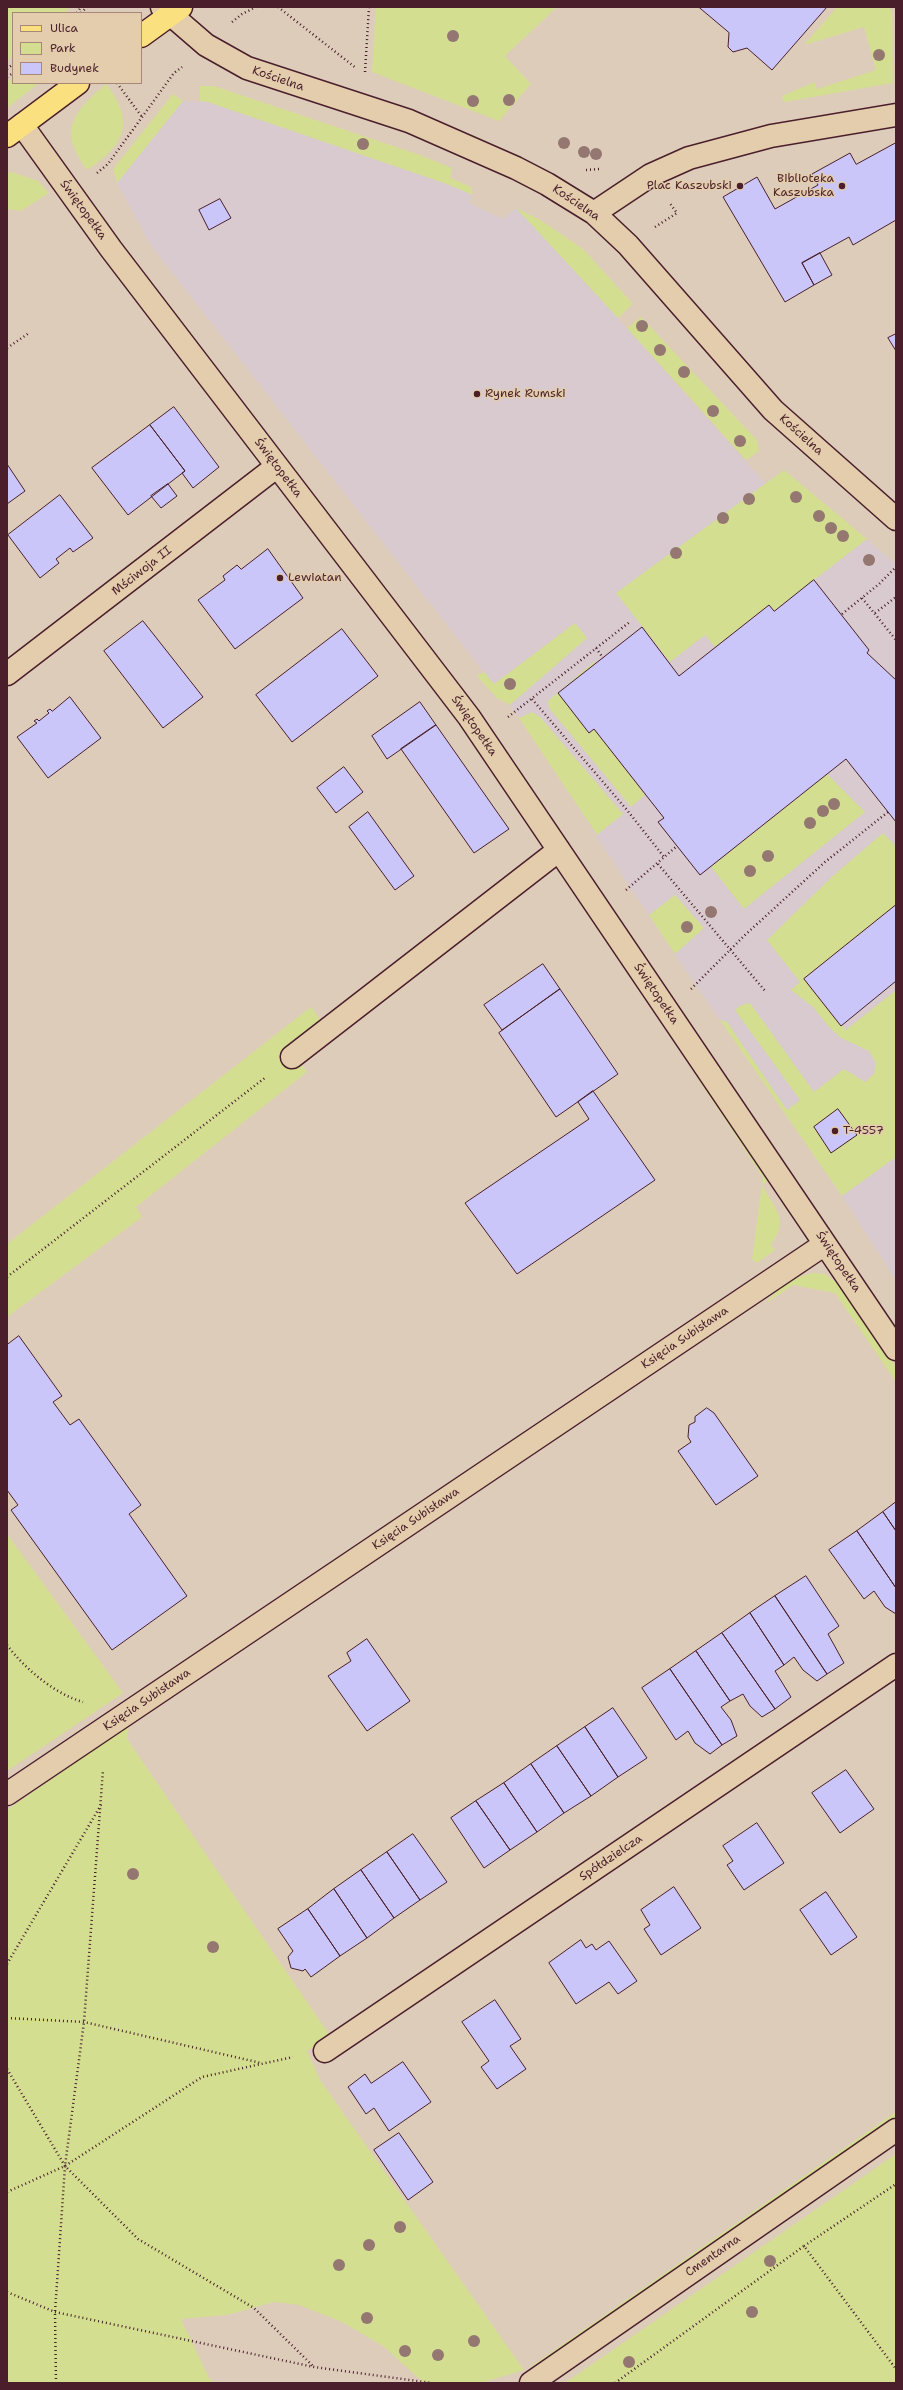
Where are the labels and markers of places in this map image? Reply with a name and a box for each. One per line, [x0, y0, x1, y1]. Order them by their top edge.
place label: Biblioteka Kaszubska [773, 172, 834, 200]
place label: Plac Kaszubski [647, 179, 732, 193]
marker: Plac Kaszubski [735, 181, 745, 191]
marker: Biblioteka Kaszubska [837, 181, 847, 191]
place label: Rynek Rumski [485, 387, 566, 401]
marker: Rynek Rumski [472, 389, 482, 399]
place label: Lewiatan [288, 571, 342, 585]
marker: Lewiatan [275, 573, 285, 583]
place label: T-4557 [843, 1124, 884, 1138]
marker: T-4557 [830, 1126, 840, 1136]

